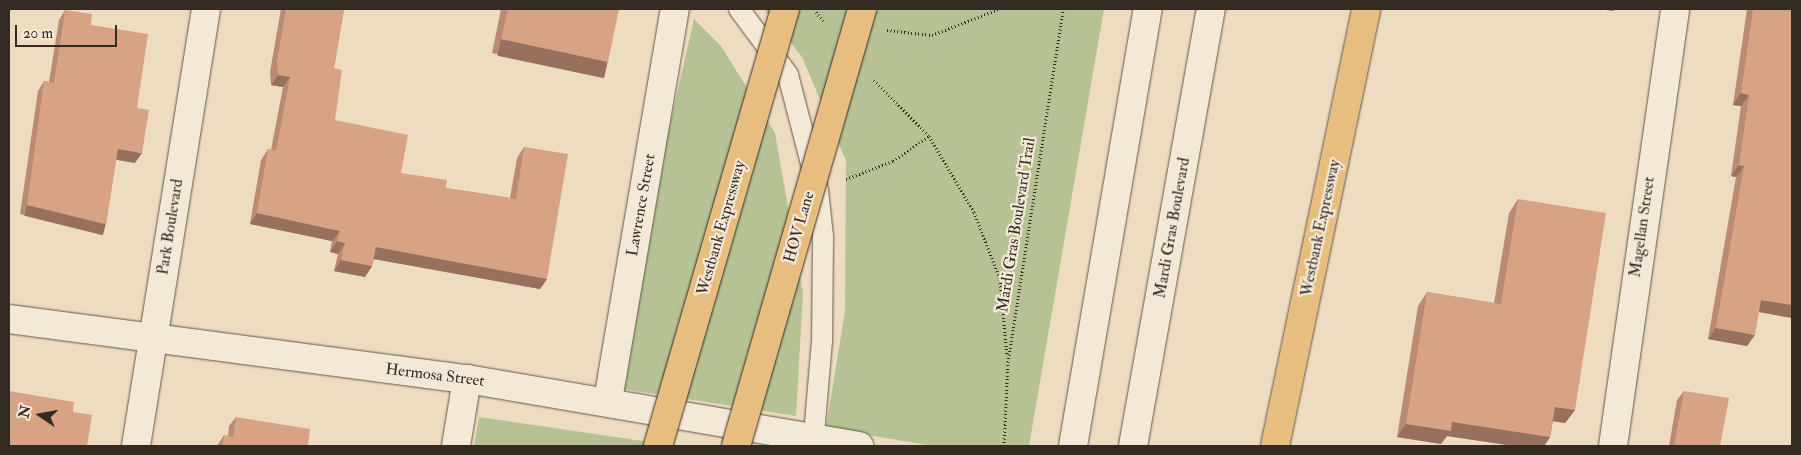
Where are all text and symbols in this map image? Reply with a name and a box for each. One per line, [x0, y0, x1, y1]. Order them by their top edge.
scale bar [18, 15, 120, 47]
text: 20 m [23, 24, 53, 43]
street label: Mardi Gras Boulevard Trail [993, 136, 1039, 314]
street label: Lawrence Street [623, 152, 659, 258]
street label: Mardi Gras Boulevard [1150, 156, 1194, 300]
street label: Westbank Expressway [693, 158, 749, 298]
street label: Westbank Expressway [1296, 158, 1344, 298]
street label: Magellan Street [1625, 175, 1659, 279]
street label: Park Boulevard [153, 178, 187, 276]
street label: HOV Lane [780, 189, 818, 265]
street label: Hermosa Street [384, 359, 486, 391]
north arrow [15, 390, 65, 440]
text: N [15, 404, 34, 420]

